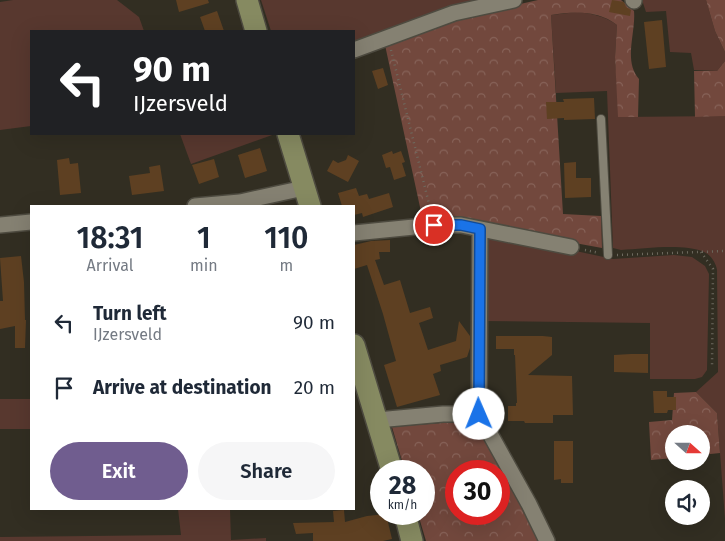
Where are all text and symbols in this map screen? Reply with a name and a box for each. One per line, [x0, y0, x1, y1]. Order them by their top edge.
text: 90 m [133, 48, 211, 90]
icon: left [50, 50, 115, 115]
text: IJzersveld [133, 90, 228, 117]
pin [413, 204, 455, 246]
icon: arrive [420, 211, 448, 239]
text: 18:31 [77, 220, 144, 256]
text: 1 [197, 220, 211, 256]
text: 110 [264, 220, 308, 256]
text: Arrival [87, 256, 133, 275]
text: min [190, 256, 218, 275]
text: m [279, 256, 293, 275]
text: Turn left [93, 302, 167, 325]
icon: left [50, 309, 78, 337]
text: 90 m [293, 311, 335, 334]
text: IJzersveld [93, 325, 162, 344]
icon: arrive [50, 374, 78, 402]
text: Arrive at destination [93, 376, 272, 399]
text: 20 m [294, 376, 335, 399]
position arrow [452, 387, 504, 439]
north arrow [665, 425, 710, 470]
map controls [665, 425, 710, 525]
button: Exit [50, 442, 188, 500]
button: Share [198, 442, 335, 500]
speed limit sign: 30 [445, 460, 510, 525]
text: 28 [389, 471, 416, 501]
button: sound [665, 480, 710, 525]
text: km/h [388, 498, 417, 512]

